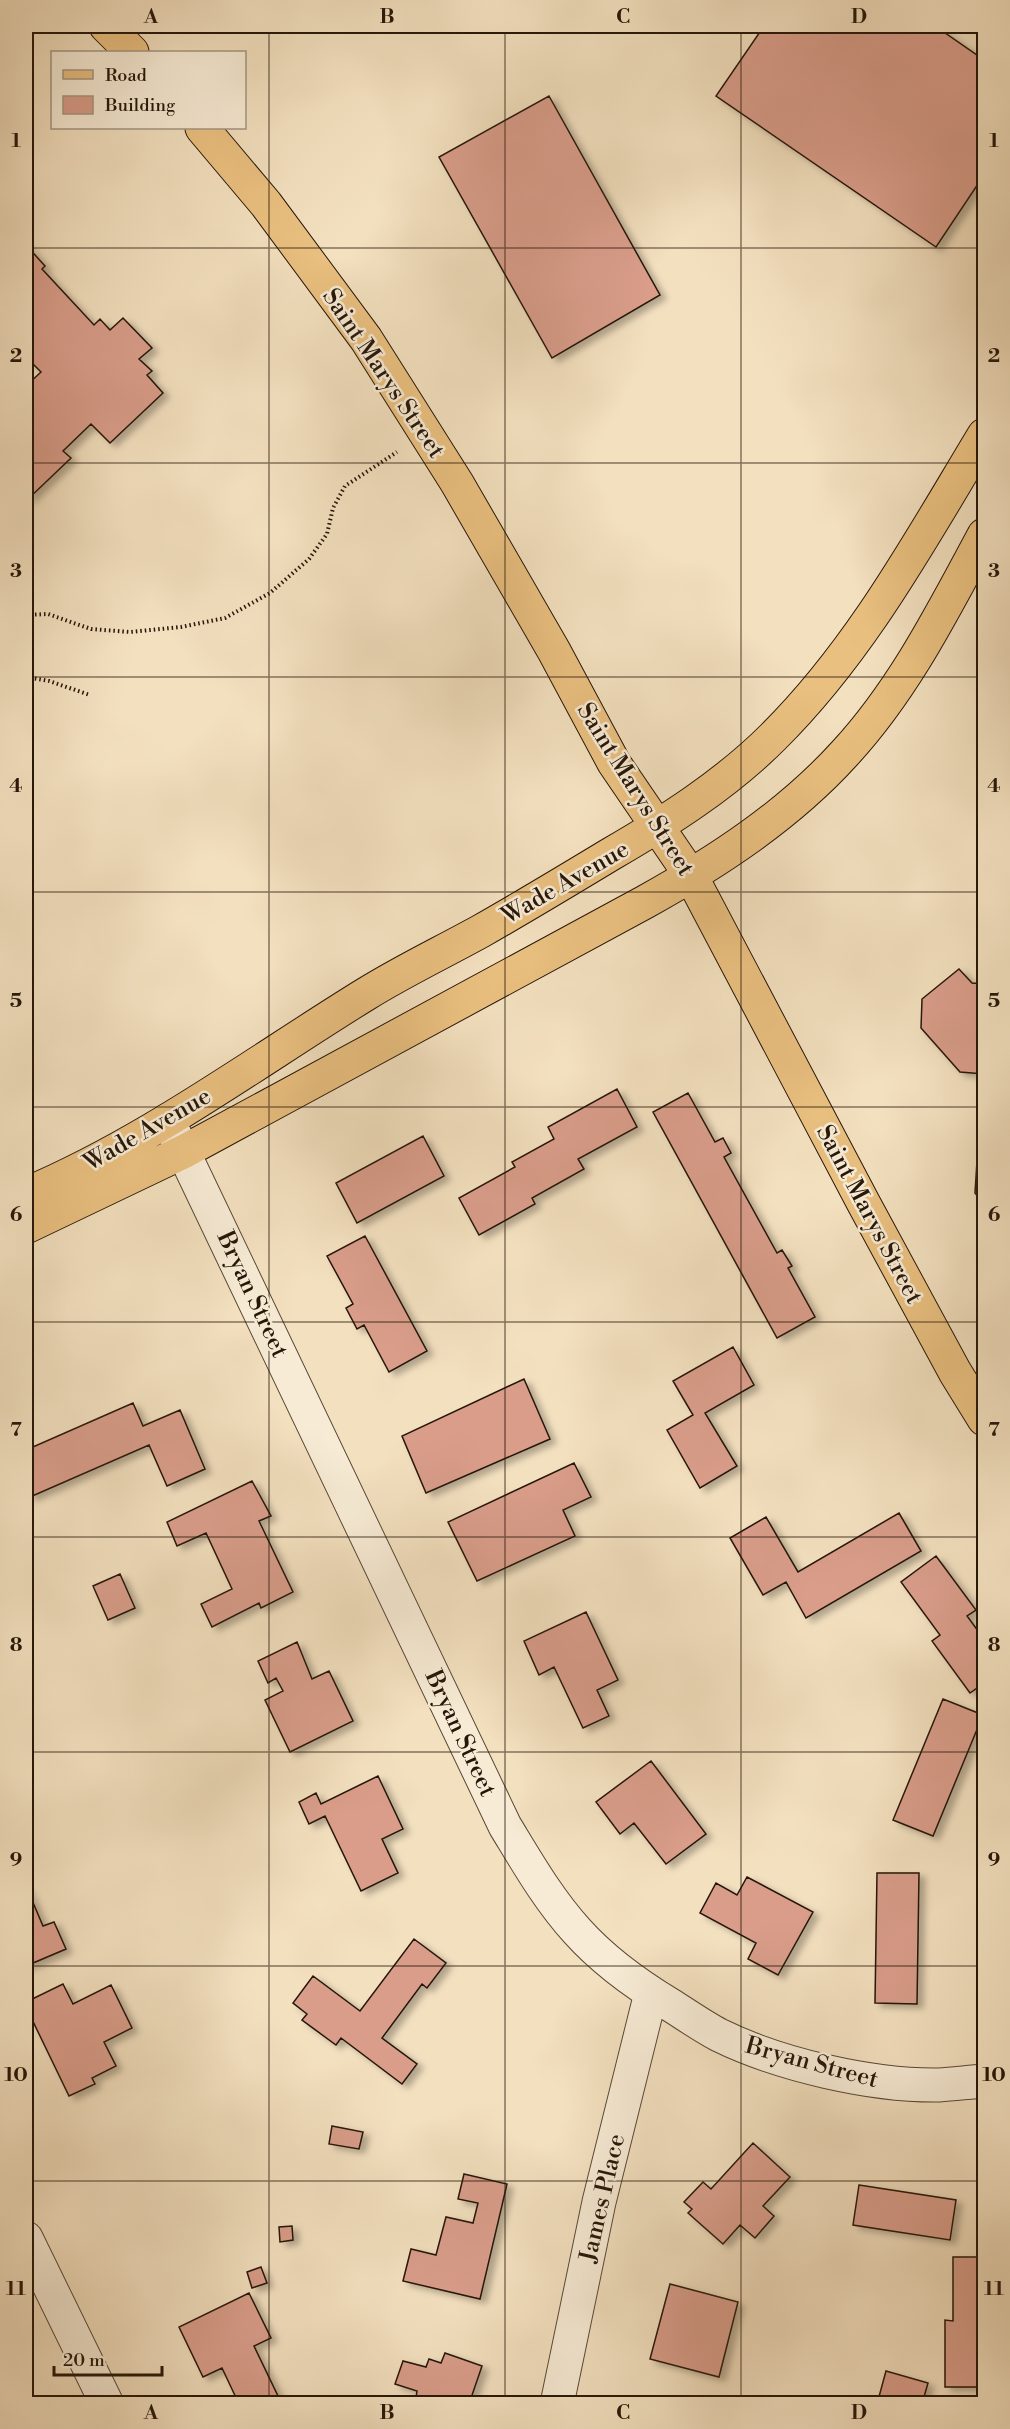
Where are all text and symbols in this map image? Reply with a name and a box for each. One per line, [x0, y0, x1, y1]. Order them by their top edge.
text: A [143, 5, 159, 30]
text: B [379, 5, 395, 30]
text: C [616, 5, 630, 30]
text: D [851, 5, 867, 30]
legend [51, 51, 246, 129]
text: Road [105, 64, 148, 87]
text: Building [104, 94, 176, 117]
text: 1 [11, 129, 21, 154]
text: 1 [989, 129, 999, 154]
street label: Saint Marys Street [315, 283, 451, 465]
text: 2 [10, 344, 22, 369]
text: 2 [988, 344, 1000, 369]
text: 3 [10, 559, 22, 584]
text: 3 [988, 559, 1000, 584]
street label: Saint Marys Street [570, 697, 701, 882]
text: 4 [9, 774, 23, 799]
text: 4 [987, 774, 1001, 799]
street label: Wade Avenue [496, 834, 635, 932]
text: 5 [10, 989, 22, 1014]
text: 5 [988, 989, 1000, 1014]
street label: Wade Avenue [78, 1081, 217, 1179]
street label: Saint Marys Street [809, 1120, 929, 1310]
text: 6 [10, 1203, 23, 1228]
text: 6 [988, 1203, 1001, 1228]
street label: Bryan Street [209, 1225, 295, 1363]
text: 7 [10, 1418, 22, 1443]
text: 7 [988, 1418, 1000, 1443]
text: 8 [10, 1633, 23, 1658]
text: 8 [988, 1633, 1001, 1658]
street label: Bryan Street [417, 1664, 503, 1802]
text: 9 [10, 1848, 22, 1873]
text: 9 [988, 1848, 1000, 1873]
street label: Bryan Street [741, 2031, 882, 2095]
text: 10 [4, 2063, 28, 2088]
text: 10 [982, 2063, 1006, 2088]
street label: James Place [573, 2131, 632, 2266]
text: 11 [6, 2277, 26, 2302]
text: 11 [984, 2277, 1004, 2302]
scale bar [54, 2339, 162, 2377]
text: 20 m [63, 2349, 105, 2372]
text: A [143, 2401, 159, 2426]
text: B [379, 2401, 395, 2426]
text: C [616, 2401, 630, 2426]
text: D [851, 2401, 867, 2426]

